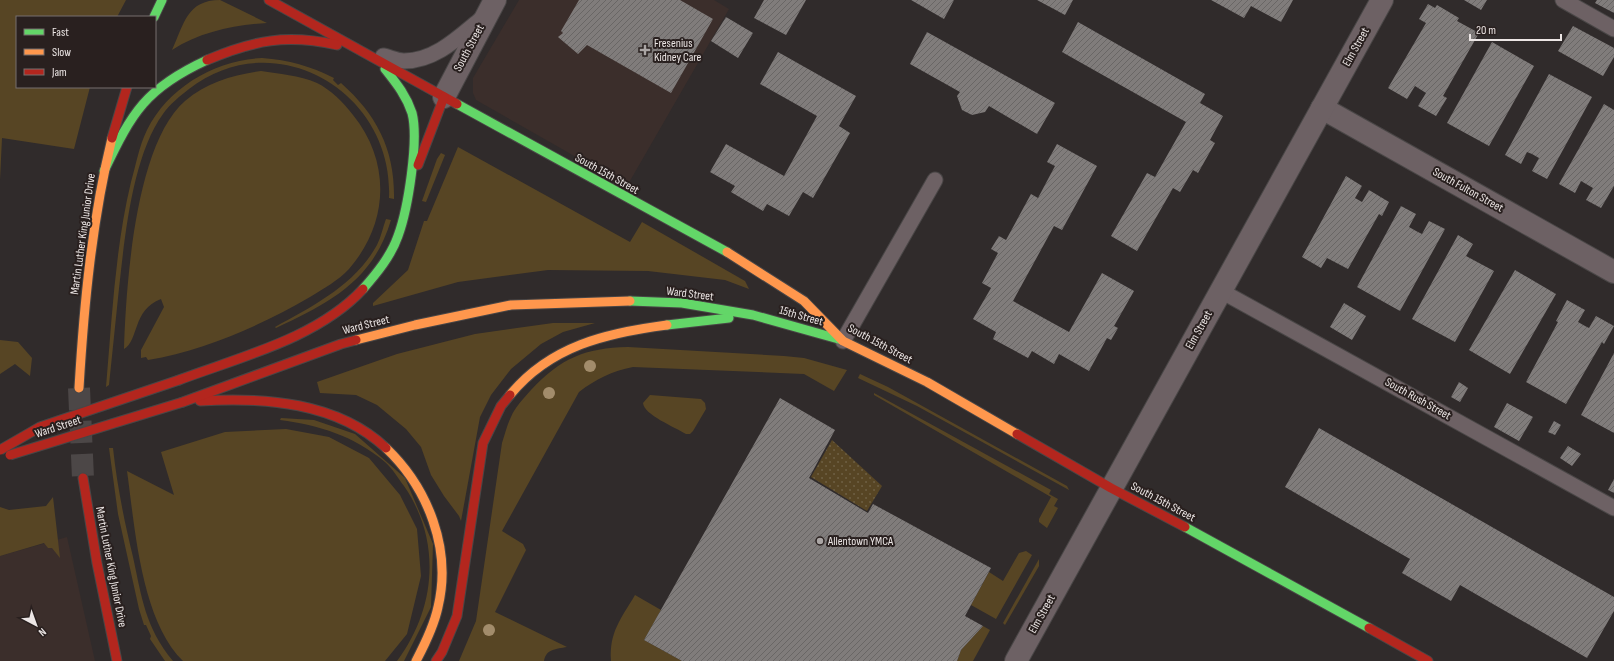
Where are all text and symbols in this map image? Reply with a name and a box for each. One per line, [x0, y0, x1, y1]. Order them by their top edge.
legend [16, 16, 156, 88]
scale bar [1470, 16, 1561, 42]
street label: South Street [450, 22, 488, 74]
text: 20 m [1476, 23, 1496, 38]
text: Fast [52, 25, 69, 40]
street label: Elm Street [1339, 25, 1373, 69]
place label: Fresenius Kidney Care [654, 36, 702, 65]
marker: Fresenius Kidney Care [639, 44, 651, 56]
text: Slow [52, 45, 71, 60]
text: Jam [51, 65, 67, 80]
street label: South 15th Street [572, 150, 642, 198]
street label: South Fulton Street [1430, 164, 1506, 216]
street label: Martin Luther King Junior Drive [67, 172, 99, 296]
street label: Ward Street [665, 284, 715, 304]
street label: 15th Street [777, 303, 825, 330]
street label: Elm Street [1182, 308, 1216, 352]
street label: Ward Street [341, 312, 391, 338]
street label: South 15th Street [845, 321, 915, 367]
street label: South Rush Street [1382, 375, 1454, 423]
street label: Ward Street [33, 412, 83, 441]
street label: South 15th Street [1128, 479, 1198, 525]
street label: Martin Luther King Junior Drive [92, 506, 130, 629]
place label: Allentown YMCA [827, 534, 894, 549]
marker: Allentown YMCA [815, 536, 825, 546]
street label: Elm Street [1025, 592, 1059, 636]
north arrow [16, 605, 56, 645]
text: N [36, 625, 49, 639]

